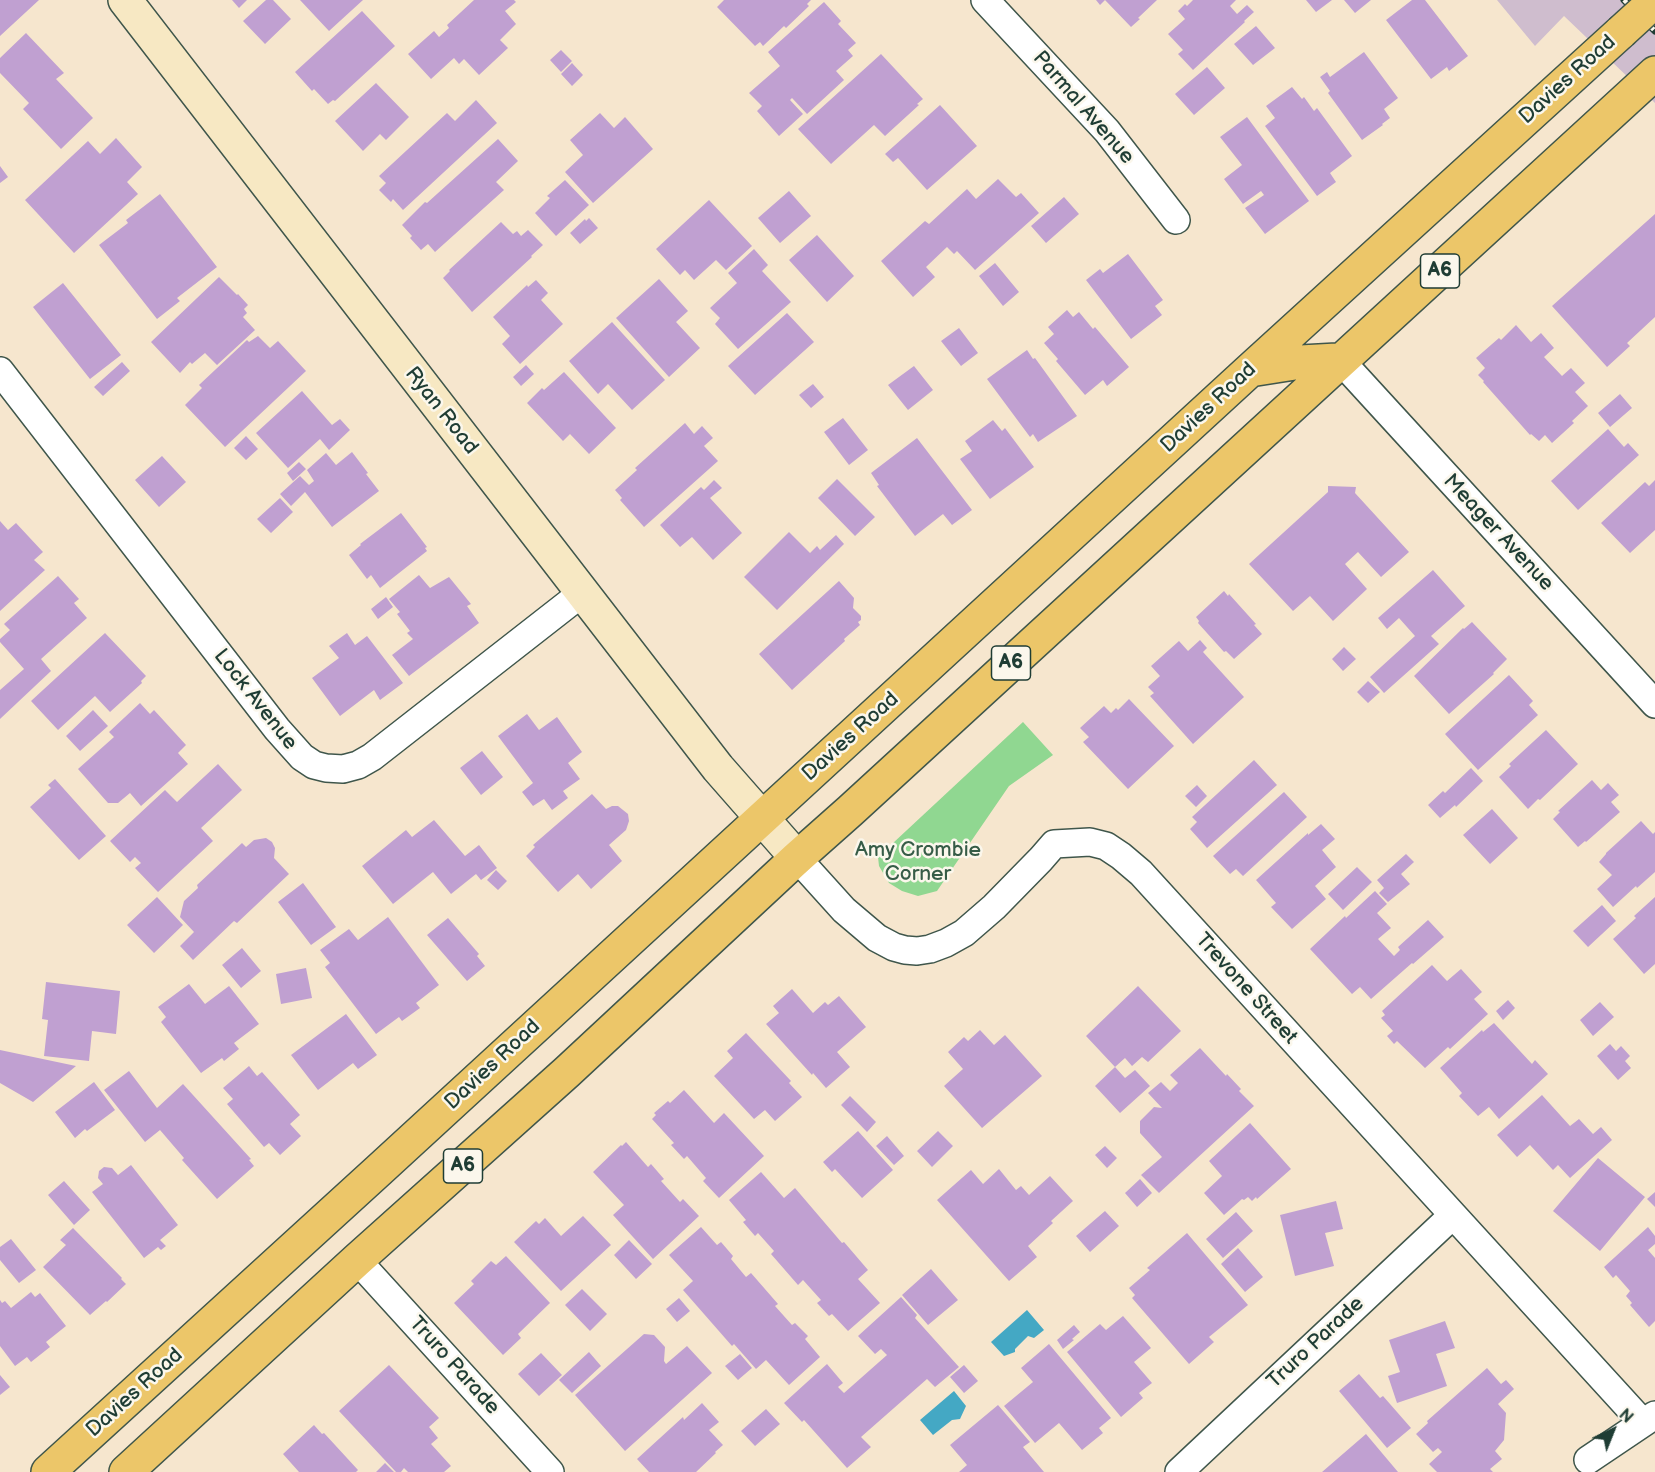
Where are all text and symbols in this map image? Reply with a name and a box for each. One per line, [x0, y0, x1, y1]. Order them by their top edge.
street label: Davies Road [1515, 30, 1621, 130]
street label: Parmal Avenue [1027, 46, 1139, 170]
road number: A6 [1420, 254, 1460, 288]
street label: Davies Road [1156, 357, 1262, 459]
street label: Ryan Road [399, 362, 483, 460]
street label: Meager Avenue [1437, 469, 1559, 597]
street label: Lock Avenue [208, 645, 302, 755]
road number: A6 [992, 646, 1030, 680]
street label: Davies Road [798, 687, 904, 787]
park label: Amy Crombie Corner [855, 838, 981, 888]
street label: Trevone Street [1190, 928, 1302, 1050]
street label: Davies Road [440, 1014, 546, 1116]
road number: A6 [444, 1149, 482, 1183]
street label: Truro Parade [1262, 1292, 1370, 1394]
street label: Truro Parade [403, 1312, 505, 1420]
street label: Davies Road [82, 1343, 188, 1443]
north arrow [1583, 1400, 1643, 1460]
text: N [1615, 1405, 1636, 1428]

